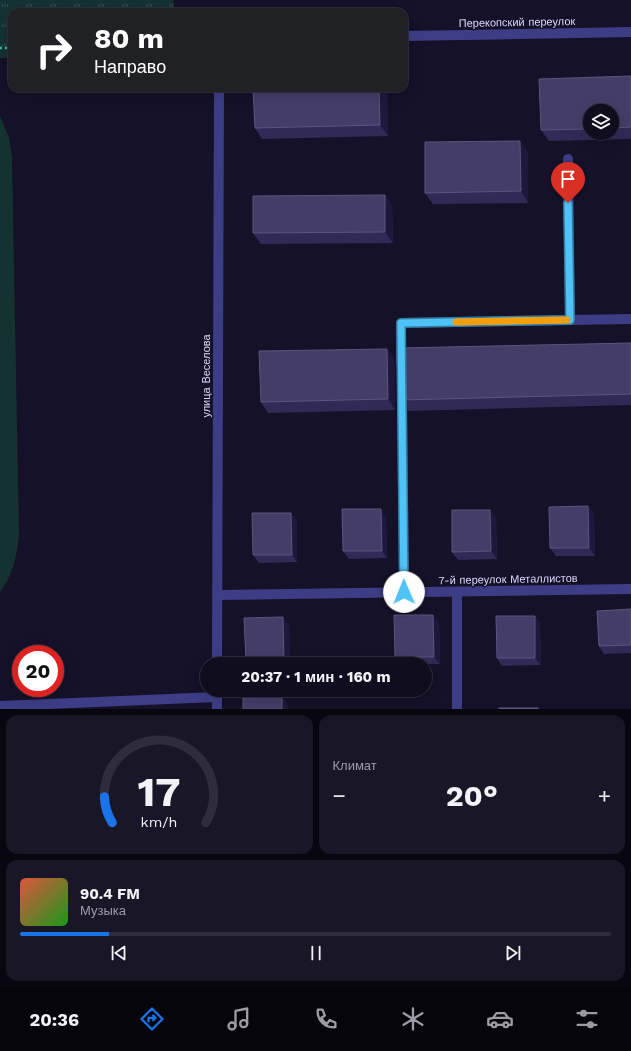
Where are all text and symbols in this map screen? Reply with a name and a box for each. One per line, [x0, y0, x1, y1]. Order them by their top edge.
street label: Перекопский переулок [459, 15, 576, 30]
text: 80 m [94, 22, 164, 55]
icon: right [28, 24, 80, 76]
text: Направо [94, 56, 166, 77]
map controls [583, 104, 619, 140]
button: layers [583, 104, 619, 140]
pin [551, 162, 585, 203]
icon: arrive [557, 168, 579, 190]
street label: улица Веселова [200, 334, 213, 418]
position arrow [383, 571, 425, 613]
street label: 7-й переулок Металлистов [438, 572, 578, 587]
speed limit sign: 20 [12, 645, 64, 697]
text: 20:37 · 1 мин · 160 m [241, 668, 391, 686]
text: Климат [333, 758, 377, 773]
text: 17 [138, 766, 181, 815]
text: 20° [446, 778, 498, 813]
text: − [333, 783, 346, 808]
text: + [598, 783, 611, 808]
text: km/h [141, 813, 178, 829]
text: 90.4 FM [80, 885, 140, 903]
text: Музыка [80, 903, 126, 918]
icon: previous [108, 942, 130, 964]
icon: pause [305, 942, 327, 964]
icon: next [502, 942, 524, 964]
icon: directions [138, 1005, 166, 1033]
icon: music [225, 1005, 253, 1033]
icon: phone [312, 1005, 340, 1033]
icon: climate [399, 1005, 427, 1033]
icon: car [486, 1005, 514, 1033]
icon: filters [573, 1005, 601, 1033]
text: 20:36 [30, 1009, 79, 1030]

